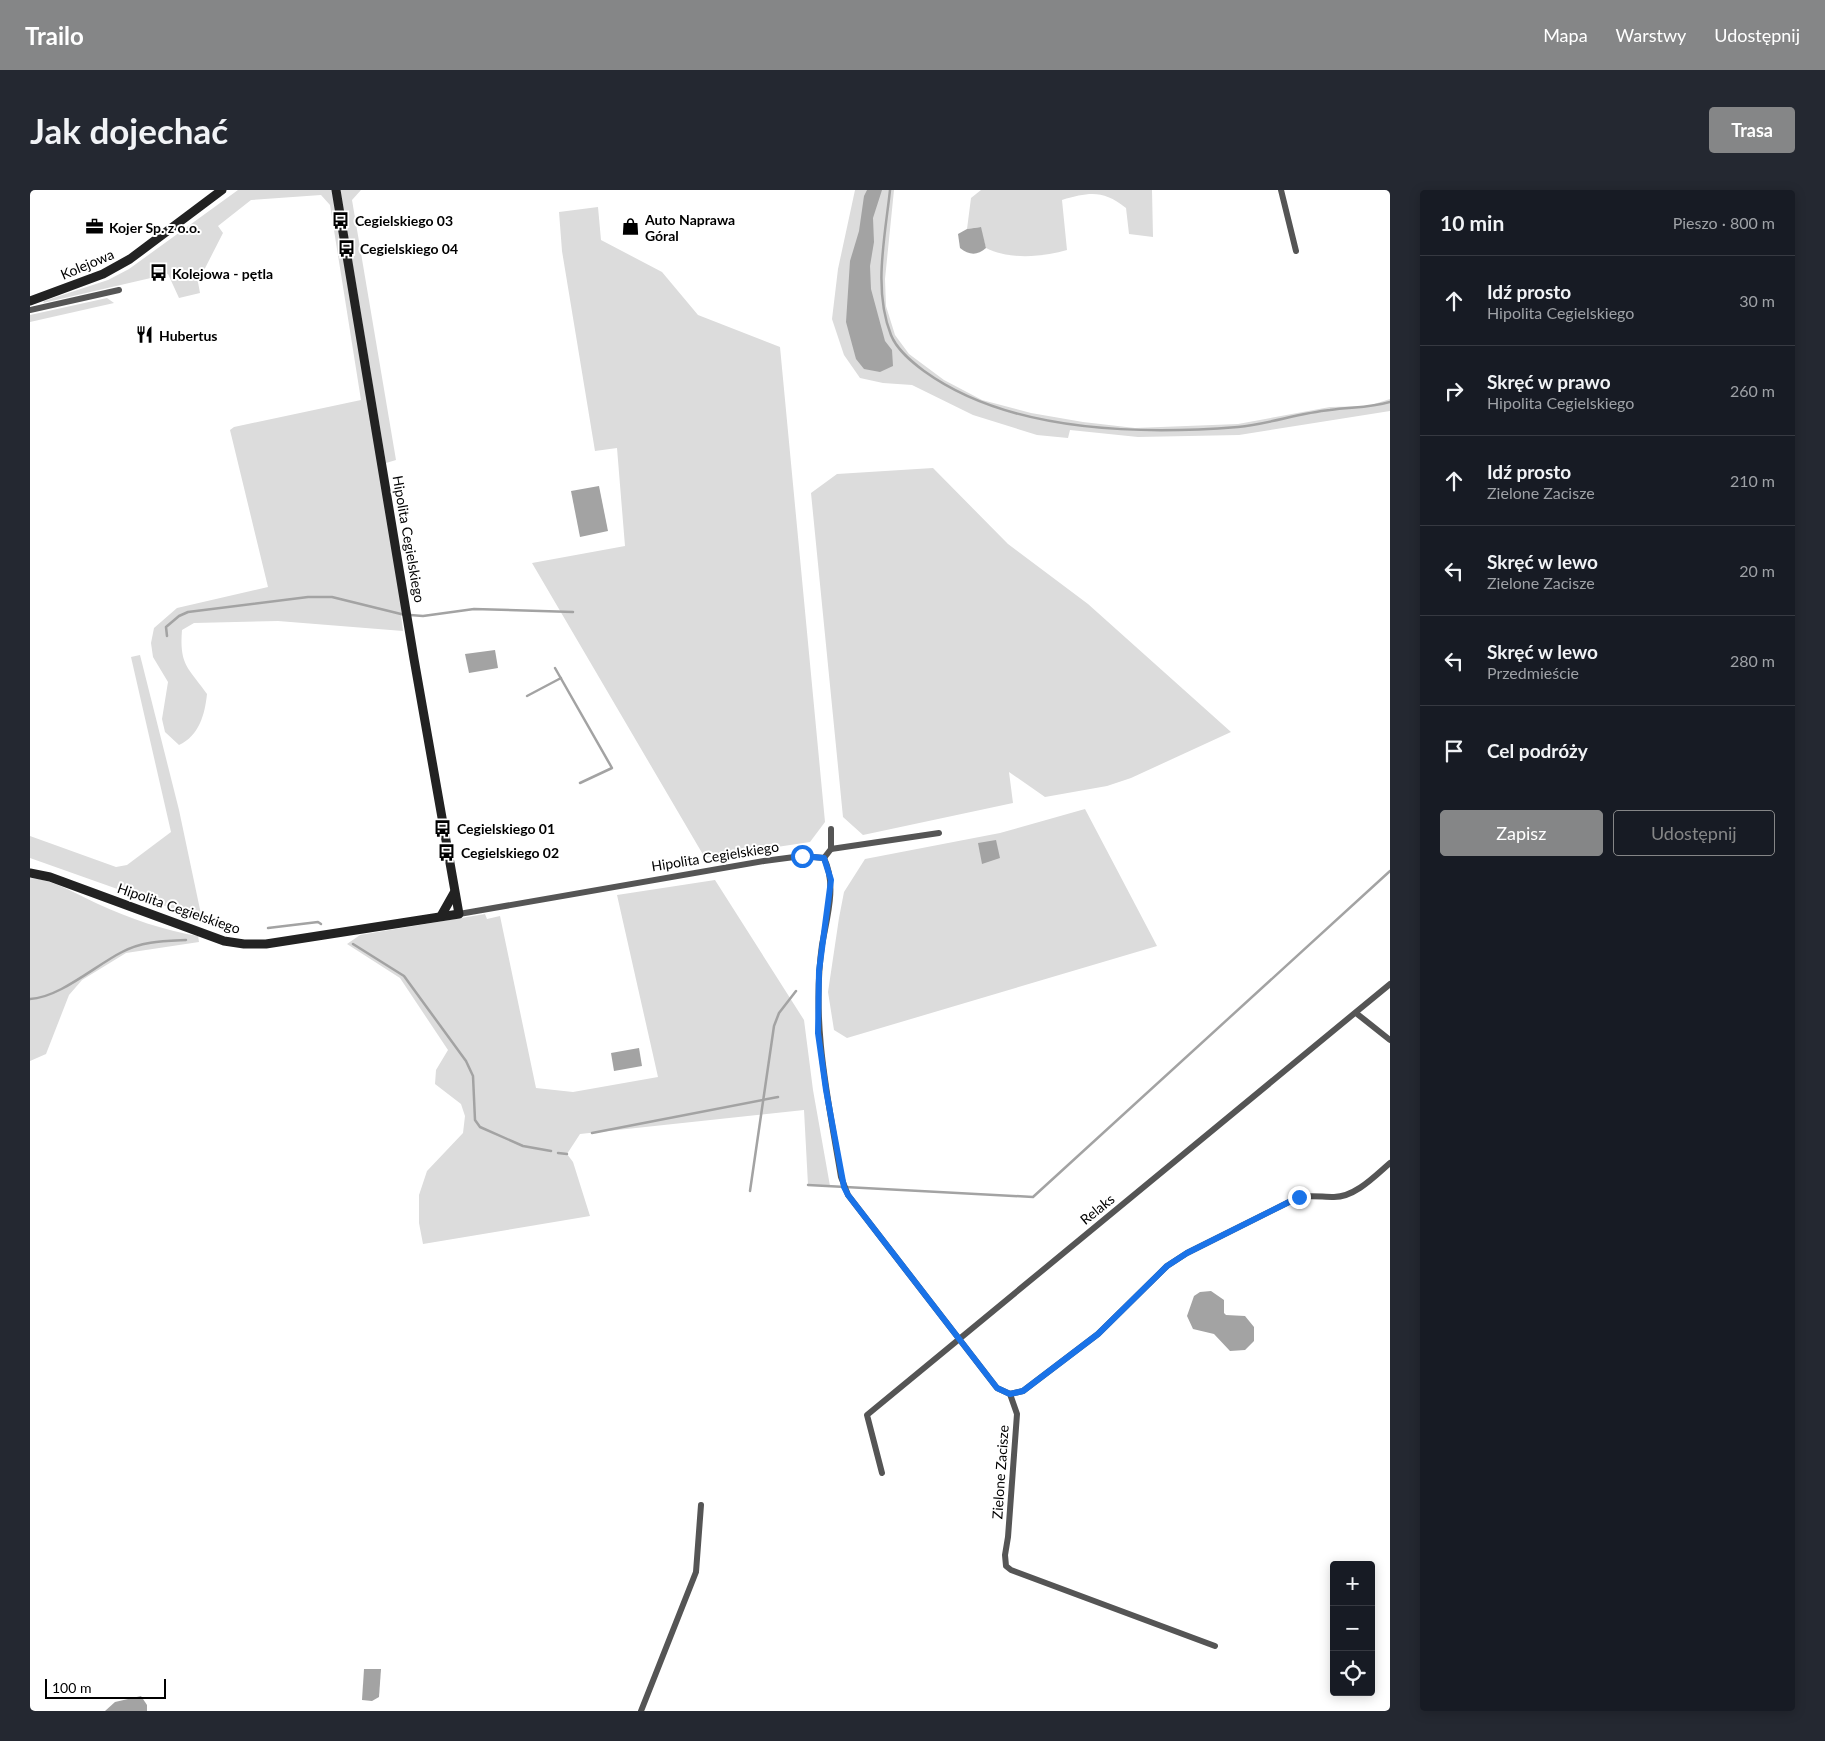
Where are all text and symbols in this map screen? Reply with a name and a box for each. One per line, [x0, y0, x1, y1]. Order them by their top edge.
text: Trailo [25, 21, 84, 50]
text: Mapa [1543, 24, 1588, 46]
text: Warstwy [1616, 24, 1686, 46]
text: Udostępnij [1714, 24, 1800, 46]
button: Trasa [1709, 107, 1795, 153]
text: Jak dojechać [30, 109, 228, 151]
bus stop icon: Cegielskiego 03 [331, 210, 351, 230]
text: 10 min [1440, 210, 1504, 235]
place label: Auto Naprawa Góral [644, 211, 735, 244]
place label: Cegielskiego 03 [355, 212, 453, 229]
text: Pieszo · 800 m [1673, 213, 1775, 232]
office icon: Kojer Sp. z o.o. [85, 217, 105, 237]
shop icon: Auto Naprawa Góral [621, 217, 641, 237]
place label: Kojer Sp. z o.o. [109, 219, 200, 236]
bus stop icon: Cegielskiego 04 [336, 238, 356, 258]
place label: Cegielskiego 04 [360, 240, 458, 257]
street label: Kolejowa [58, 245, 116, 283]
bus stop icon: Kolejowa - pętla [148, 263, 168, 283]
place label: Kolejowa - pętla [172, 265, 273, 282]
text: Idź prosto [1487, 280, 1571, 303]
icon: ahead [1440, 287, 1468, 315]
text: 30 m [1739, 291, 1775, 310]
text: Hipolita Cegielskiego [1487, 303, 1634, 322]
restaurant icon: Hubertus [135, 325, 155, 345]
place label: Hubertus [159, 327, 217, 344]
text: Skręć w prawo [1487, 370, 1611, 393]
icon: right [1440, 377, 1468, 405]
text: 260 m [1730, 381, 1775, 400]
text: Hipolita Cegielskiego [1487, 393, 1634, 412]
text: Idź prosto [1487, 460, 1571, 483]
icon: ahead [1440, 467, 1468, 495]
text: 210 m [1730, 471, 1775, 490]
street label: Hipolita Cegielskiego [389, 474, 429, 604]
text: Zielone Zacisze [1487, 483, 1595, 502]
text: Skręć w lewo [1487, 550, 1598, 573]
icon: left [1440, 557, 1468, 585]
text: 20 m [1739, 561, 1775, 580]
text: Zielone Zacisze [1487, 573, 1595, 592]
text: Skręć w lewo [1487, 640, 1598, 663]
icon: left [1440, 647, 1468, 675]
text: 280 m [1730, 651, 1775, 670]
text: Przedmieście [1487, 663, 1579, 682]
icon: arrive [1440, 737, 1468, 765]
text: Cel podróży [1487, 739, 1588, 762]
button: Zapisz [1440, 810, 1603, 856]
button: Udostępnij [1613, 810, 1775, 856]
bus stop icon: Cegielskiego 01 [433, 818, 453, 838]
place label: Cegielskiego 01 [457, 820, 555, 837]
street label: Hipolita Cegielskiego [650, 838, 780, 874]
bus stop icon: Cegielskiego 02 [437, 842, 457, 862]
place label: Cegielskiego 02 [461, 844, 559, 861]
route start [791, 845, 814, 868]
street label: Hipolita Cegielskiego [115, 879, 243, 937]
route end [1288, 1186, 1311, 1209]
street label: Relaks [1076, 1190, 1118, 1228]
street label: Zielone Zacisze [988, 1424, 1012, 1520]
map controls [1330, 1561, 1375, 1696]
button: + [1330, 1561, 1375, 1606]
button: − [1330, 1606, 1375, 1651]
button: locate [1330, 1651, 1375, 1696]
scale bar [45, 1676, 166, 1699]
text: 100 m [52, 1679, 91, 1696]

